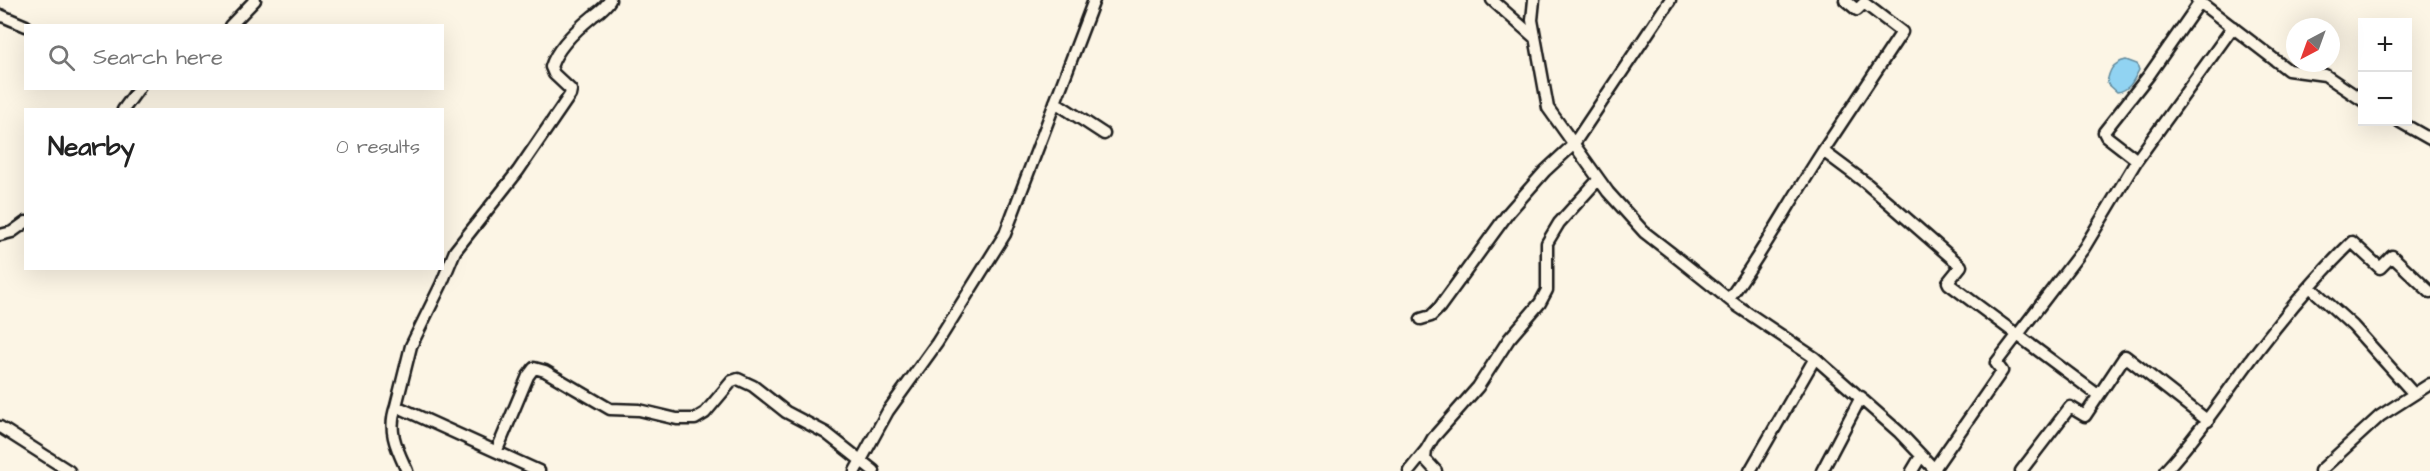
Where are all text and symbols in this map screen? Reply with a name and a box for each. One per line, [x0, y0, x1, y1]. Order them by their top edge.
north arrow [2286, 18, 2340, 72]
map controls [2358, 18, 2412, 126]
button: + [2358, 18, 2412, 72]
search box [24, 24, 444, 90]
icon: search [45, 41, 78, 74]
text: Search here [93, 42, 223, 73]
button: − [2358, 72, 2412, 126]
text: Nearby [48, 129, 135, 165]
text: 0 results [336, 133, 420, 161]

